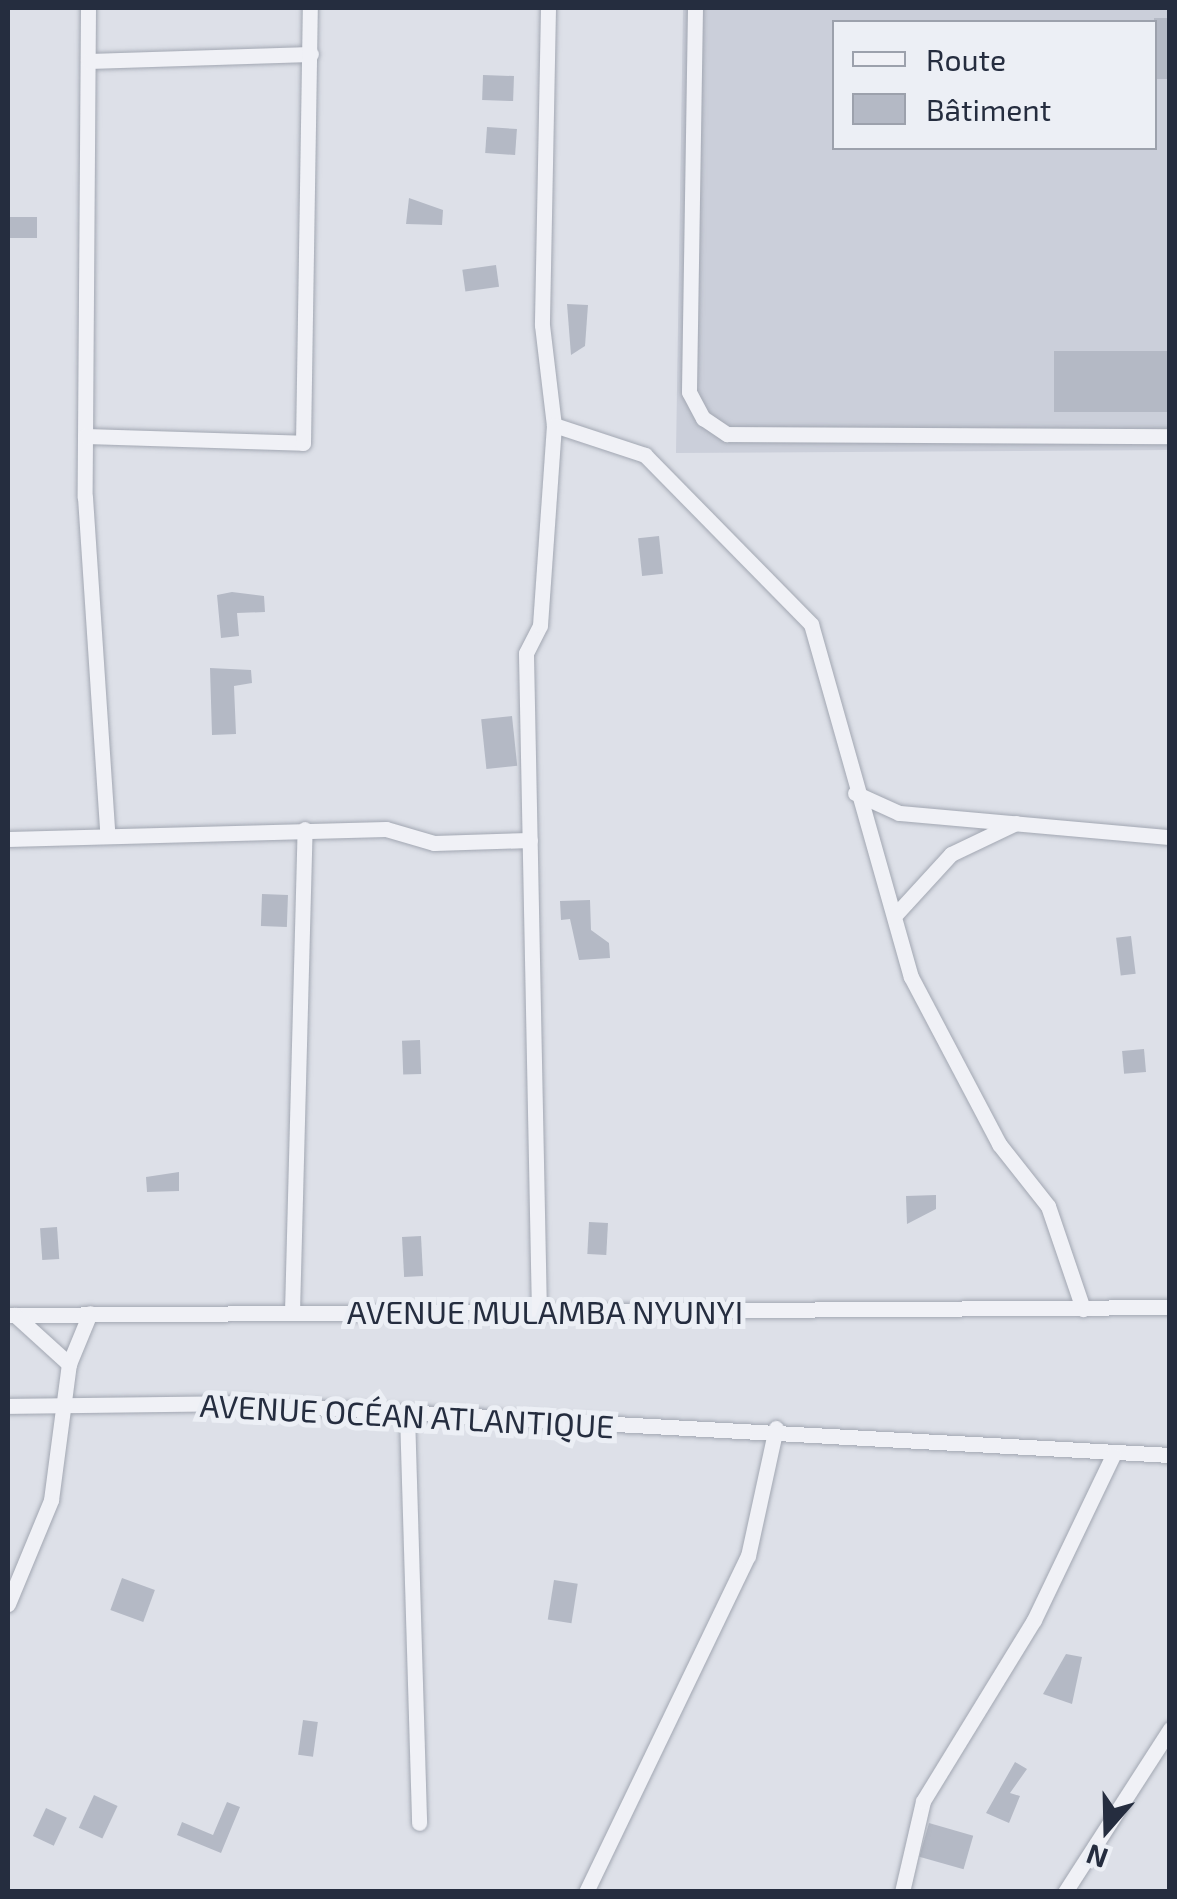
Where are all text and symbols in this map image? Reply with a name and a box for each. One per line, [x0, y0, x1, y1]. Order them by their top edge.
legend [832, 20, 1157, 150]
text: Route [926, 41, 1006, 77]
text: Bâtiment [926, 91, 1051, 127]
street label: AVENUE MULAMBA NYUNYI [346, 1292, 744, 1330]
street label: AVENUE OCÉAN ATLANTIQUE [199, 1385, 615, 1445]
north arrow [1057, 1779, 1157, 1879]
text: N [1081, 1838, 1112, 1877]

